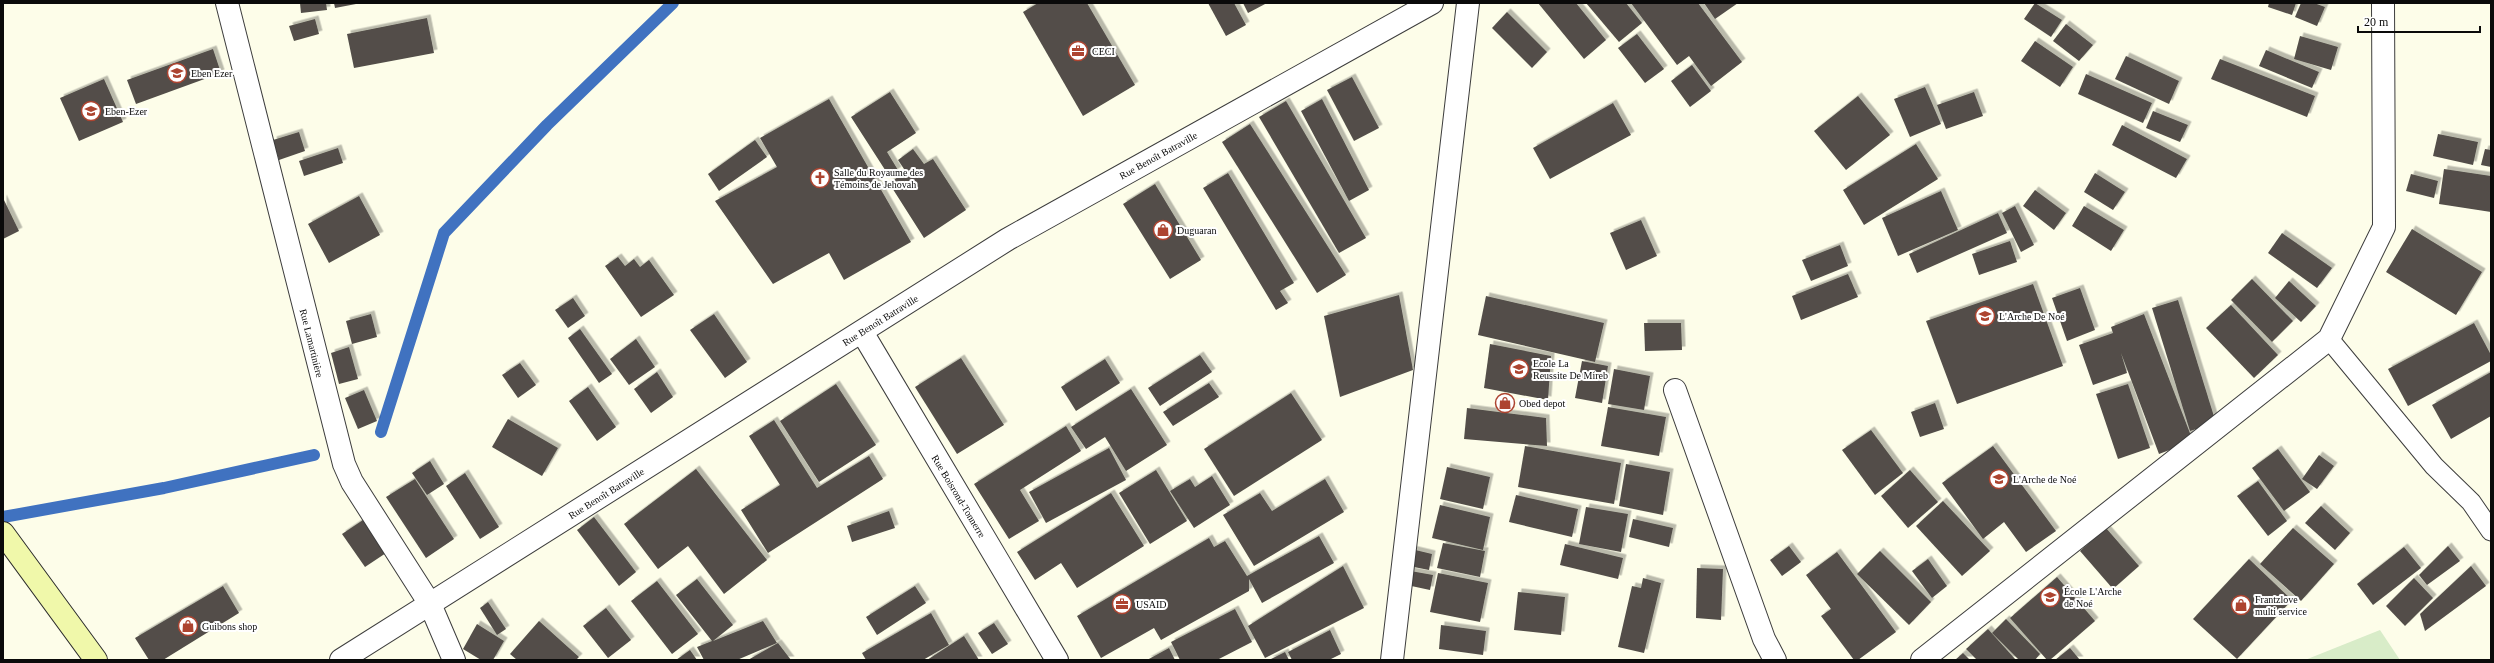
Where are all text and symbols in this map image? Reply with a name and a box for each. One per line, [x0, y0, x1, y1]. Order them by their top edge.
scale bar [2358, 8, 2480, 34]
text: 20 m [2364, 15, 2389, 29]
office icon: CECI [1067, 40, 1089, 62]
place label: CECI [1092, 46, 1115, 57]
school or university icon: Eben Ezer [166, 62, 188, 84]
place label: Eben Ezer [191, 68, 233, 79]
school or university icon: Eben-Ezer [80, 100, 102, 122]
place label: Eben-Ezer [105, 106, 148, 117]
street label: Rue Benoît Batraville [1117, 129, 1200, 181]
church icon: Salle du Royaume des Témoins de Jehovah [809, 167, 831, 189]
place label: Salle du Royaume des Témoins de Jehovah [834, 167, 923, 190]
shop icon: Duguaran [1152, 219, 1174, 241]
place label: Duguaran [1177, 225, 1216, 236]
street label: Rue Benoît Batraville [840, 292, 921, 348]
school or university icon: L'Arche De Noé [1974, 305, 1996, 327]
street label: Rue Lamartinière [298, 308, 325, 379]
place label: L'Arche De Noé [1999, 311, 2065, 322]
school or university icon: Ecole La Reussite De Mireb [1508, 358, 1530, 380]
place label: Ecole La Reussite De Mireb [1533, 358, 1608, 381]
shop icon: Obed depot [1494, 392, 1516, 414]
place label: Obed depot [1519, 398, 1566, 409]
street label: Rue Boisrond-Tonnerre [930, 453, 988, 540]
street label: Rue Benoît Batraville [566, 465, 647, 521]
school or university icon: L'Arche de Noé [1988, 468, 2010, 490]
place label: L'Arche de Noé [2013, 474, 2077, 485]
school or university icon: École L'Arche de Noé [2039, 586, 2061, 608]
place label: École L'Arche de Noé [2064, 586, 2122, 609]
office icon: USAID [1111, 593, 1133, 615]
shop icon: Frantzlove multi service [2230, 594, 2252, 616]
place label: Frantzlove multi service [2255, 594, 2307, 617]
place label: USAID [1136, 599, 1167, 610]
shop icon: Guibons shop [177, 615, 199, 637]
place label: Guibons shop [202, 621, 257, 632]

